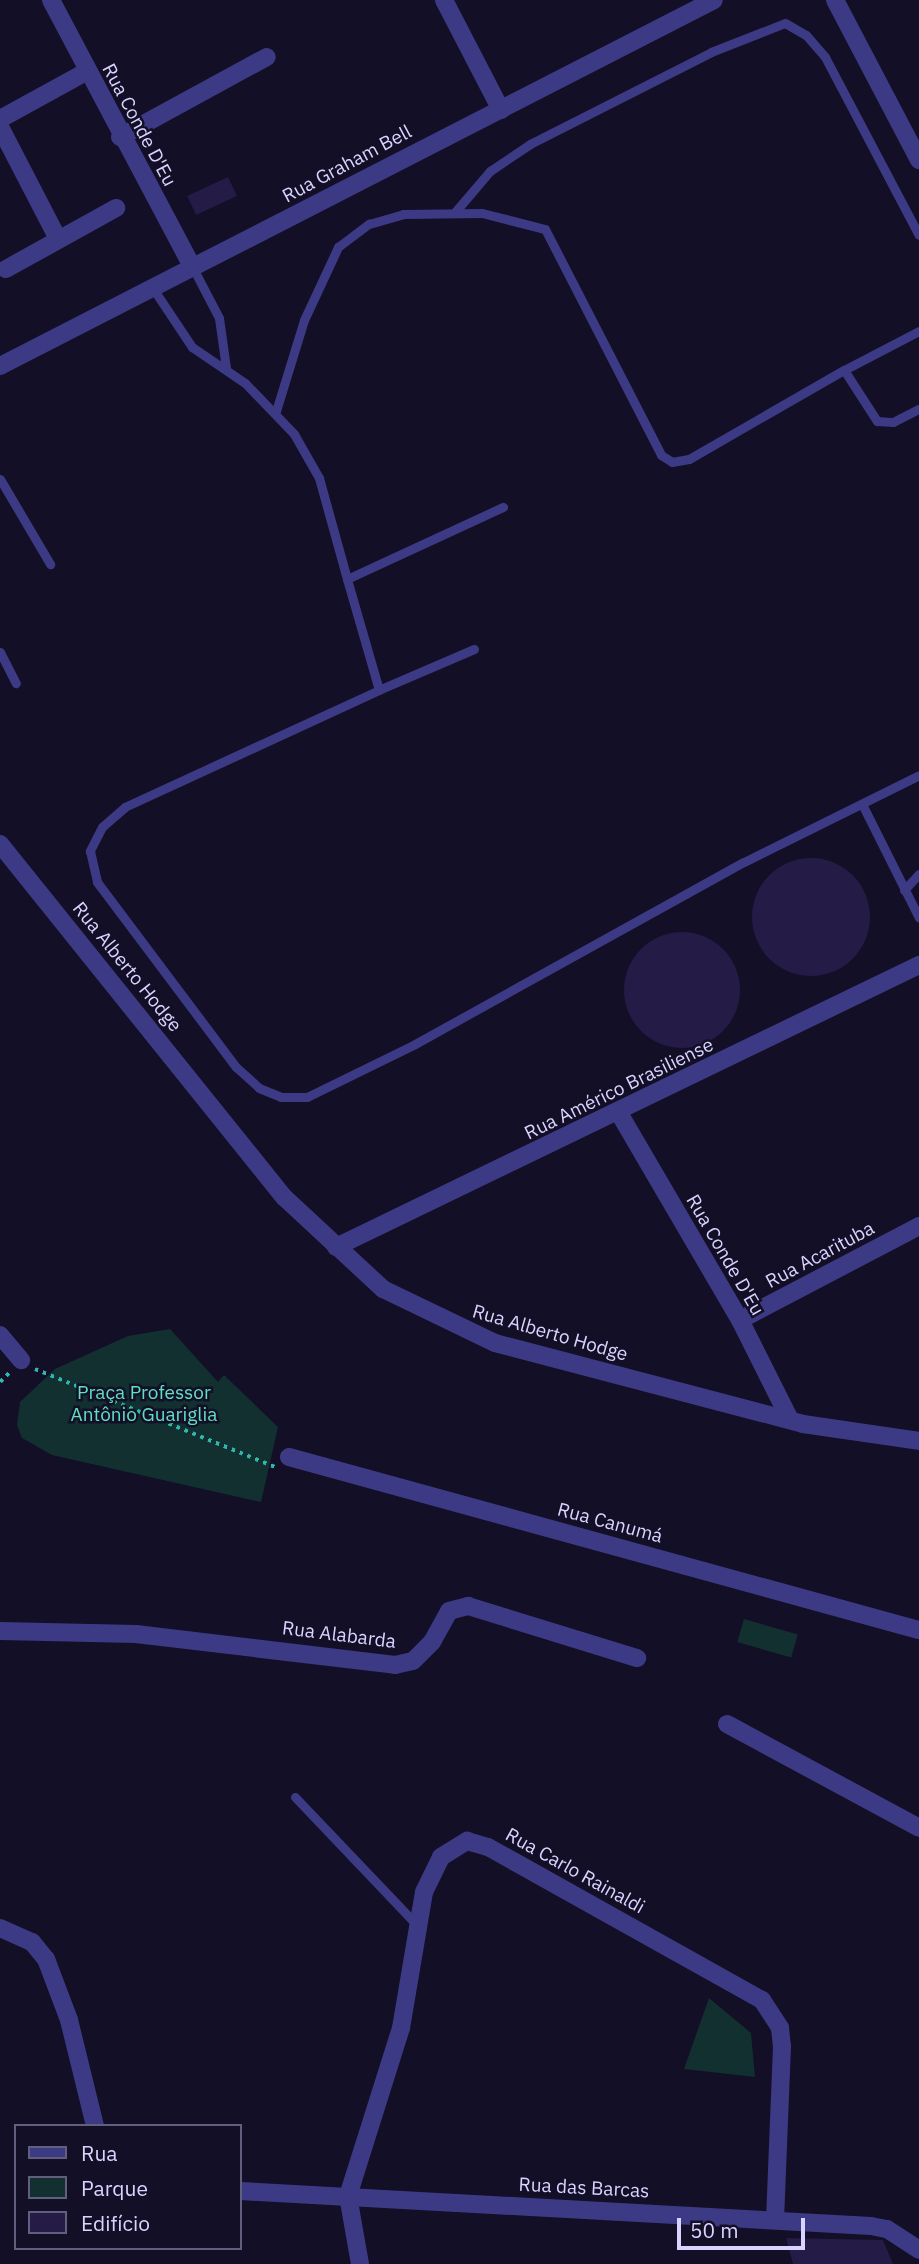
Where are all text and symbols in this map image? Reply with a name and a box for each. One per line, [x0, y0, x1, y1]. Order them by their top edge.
street label: Rua Conde D'Eu [97, 60, 181, 190]
street label: Rua Graham Bell [279, 120, 415, 208]
street label: Rua Alberto Hodge [68, 897, 186, 1037]
street label: Rua Américo Brasiliense [521, 1033, 717, 1145]
street label: Rua Conde D'Eu [681, 1191, 769, 1319]
street label: Rua Acarituba [762, 1217, 878, 1293]
street label: Rua Alberto Hodge [470, 1300, 630, 1366]
park label: Praça Professor Antônio Guariglia [71, 1382, 217, 1426]
street label: Rua Canumá [555, 1498, 665, 1548]
street label: Rua Alabarda [281, 1617, 397, 1653]
street label: Rua Carlo Rainaldi [501, 1823, 649, 1919]
legend [14, 2124, 242, 2250]
text: Rua [81, 2139, 118, 2167]
street label: Rua das Barcas [518, 2173, 650, 2203]
text: Parque [81, 2174, 148, 2202]
scale bar [681, 2204, 809, 2248]
text: Edifício [81, 2209, 150, 2237]
text: 50 m [690, 2216, 739, 2244]

